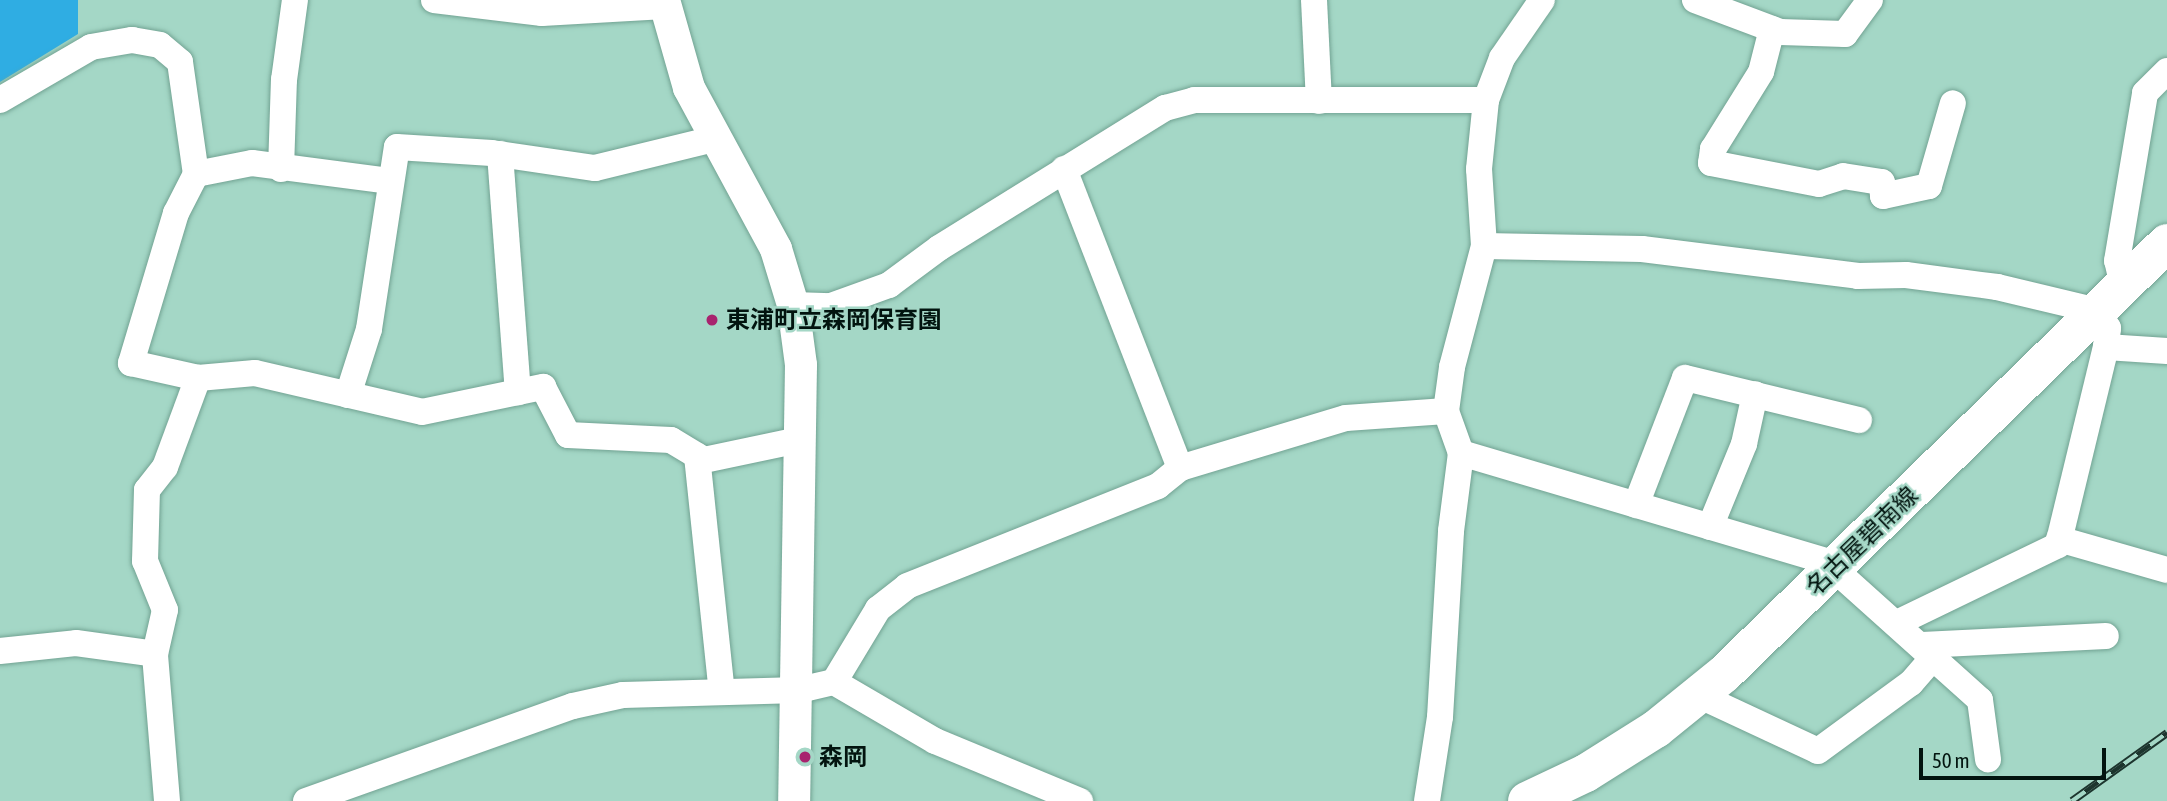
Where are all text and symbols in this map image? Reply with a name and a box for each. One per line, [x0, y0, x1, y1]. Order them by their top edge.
place label: 東浦町立森岡保育園 [726, 306, 942, 334]
marker: 東浦町立森岡保育園 [704, 312, 720, 328]
street label: 名古屋碧南線 [1800, 481, 1924, 601]
scale bar [1922, 734, 2109, 778]
place label: 森岡 [819, 743, 867, 771]
text: 50 m [1932, 748, 1970, 772]
marker: 森岡 [797, 749, 813, 765]

